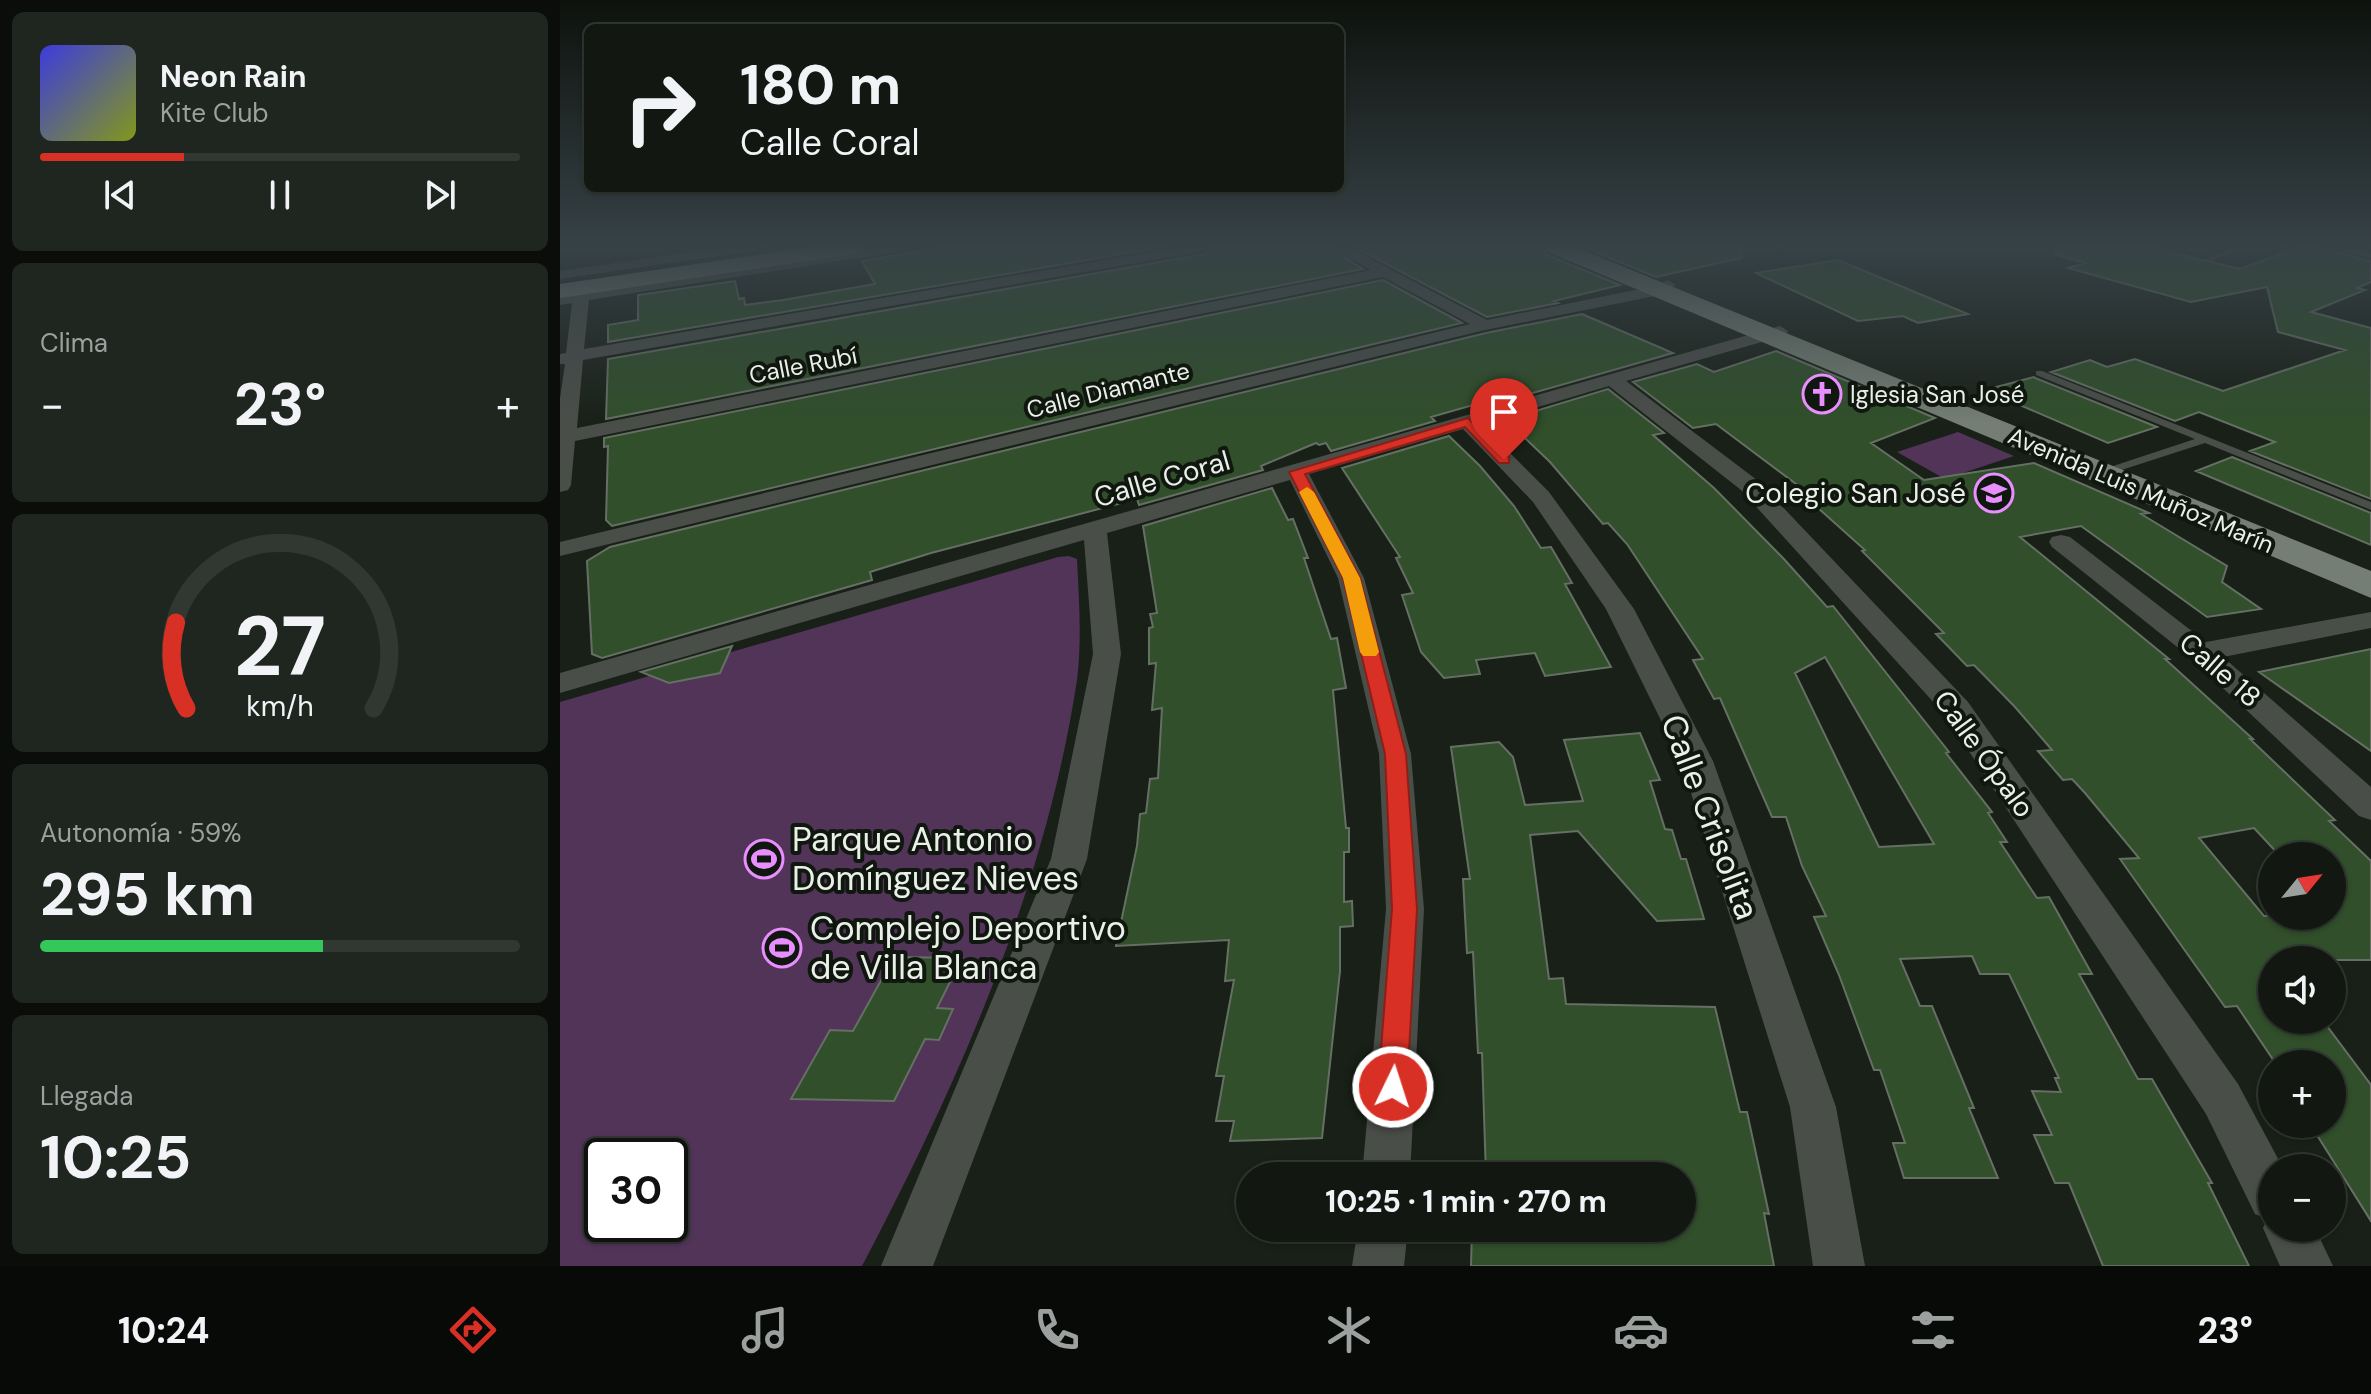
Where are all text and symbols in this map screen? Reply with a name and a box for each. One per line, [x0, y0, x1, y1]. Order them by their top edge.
text: 180 m [740, 48, 901, 121]
icon: right [608, 56, 712, 160]
text: Neon Rain [160, 57, 306, 96]
text: Kite Club [160, 96, 269, 130]
text: Calle Coral [740, 119, 920, 166]
icon: previous [98, 173, 142, 217]
icon: pause [258, 173, 302, 217]
icon: next [418, 173, 462, 217]
text: Clima [40, 326, 108, 360]
street label: Calle Rubí [746, 339, 860, 391]
street label: Calle Diamante [1023, 355, 1193, 425]
text: 23° [234, 365, 326, 444]
church icon: Iglesia San José [1801, 373, 1843, 415]
text: − [40, 376, 64, 434]
text: + [496, 376, 520, 434]
pin [1470, 378, 1538, 460]
place label: Iglesia San José [1850, 379, 2024, 410]
icon: arrive [1482, 390, 1526, 434]
street label: Avenida Luis Muñoz Marín [2004, 420, 2278, 560]
street label: Calle Coral [1090, 442, 1234, 516]
school or university icon: Colegio San José [1973, 472, 2015, 514]
place label: Colegio San José [1745, 475, 1966, 512]
text: 27 [234, 592, 326, 701]
street label: Calle 18 [2171, 624, 2269, 716]
street label: Calle Ópalo [1925, 683, 2043, 825]
text: km/h [246, 688, 314, 725]
street label: Calle Crisolita [1650, 708, 1770, 926]
text: Autonomía · 59% [40, 816, 241, 850]
place label: Parque Antonio Domínguez Nieves [792, 817, 1079, 901]
sports icon: Parque Antonio Domínguez Nieves [743, 838, 785, 880]
north arrow [2258, 842, 2346, 930]
map controls [2258, 842, 2346, 1242]
text: 295 km [40, 855, 255, 934]
place label: Complejo Deportivo de Villa Blanca [810, 906, 1126, 990]
sports icon: Complejo Deportivo de Villa Blanca [761, 927, 803, 969]
button: sound [2258, 946, 2346, 1034]
position arrow [1351, 1045, 1435, 1129]
button: + [2258, 1050, 2346, 1138]
text: Llegada [40, 1079, 133, 1113]
text: 10:25 [40, 1118, 191, 1197]
speed limit sign: 30 [584, 1138, 688, 1242]
button: − [2258, 1154, 2346, 1242]
text: 10:25 · 1 min · 270 m [1325, 1182, 1607, 1221]
icon: directions [445, 1302, 501, 1358]
icon: music [737, 1302, 793, 1358]
icon: phone [1029, 1302, 1085, 1358]
icon: climate [1321, 1302, 1377, 1358]
icon: car [1613, 1302, 1669, 1358]
icon: filters [1905, 1302, 1961, 1358]
text: 10:24 [118, 1307, 210, 1354]
text: 23° [2197, 1307, 2253, 1354]

